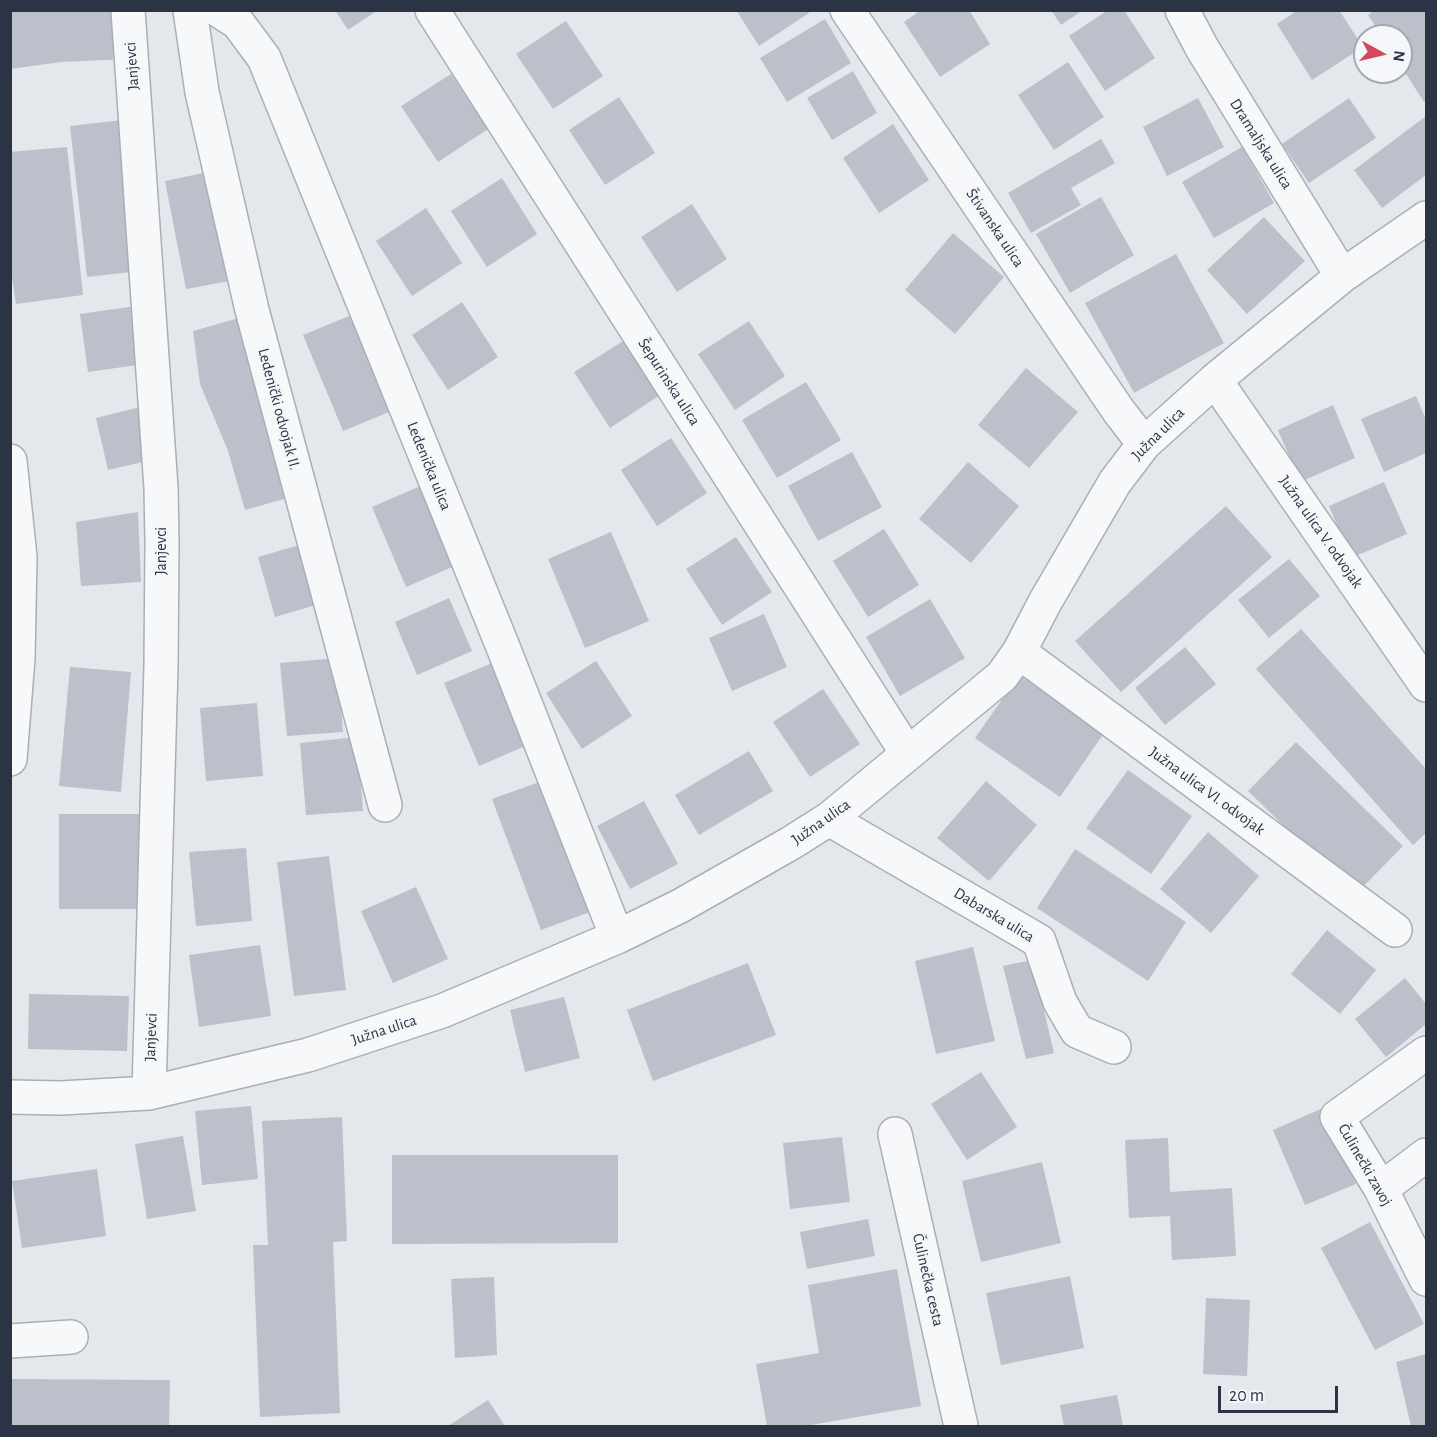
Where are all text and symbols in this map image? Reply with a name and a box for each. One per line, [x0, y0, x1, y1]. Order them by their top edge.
north arrow [1353, 24, 1413, 84]
street label: Janjevci [121, 41, 143, 91]
text: N [1390, 50, 1408, 63]
street label: Dramaljska ulica [1225, 95, 1297, 193]
street label: Štivanska ulica [962, 185, 1028, 271]
street label: Šepurinska ulica [634, 335, 704, 429]
street label: Ledenički odvojak II. [253, 346, 305, 472]
street label: Južna ulica [1127, 403, 1189, 465]
street label: Ledenička ulica [402, 419, 456, 513]
street label: Južna ulica V. odvojak [1275, 472, 1367, 592]
street label: Janjevci [151, 527, 171, 575]
street label: Južna ulica VI. odvojak [1145, 743, 1269, 839]
street label: Južna ulica [788, 795, 854, 849]
street label: Dabarska ulica [950, 883, 1038, 947]
street label: Južna ulica [349, 1010, 419, 1050]
street label: Janjevci [141, 1013, 161, 1061]
street label: Čulinečki zavoj [1334, 1120, 1396, 1210]
street label: Čulinečka cesta [908, 1232, 948, 1328]
scale bar [1221, 1374, 1341, 1412]
text: 20 m [1229, 1387, 1264, 1405]

